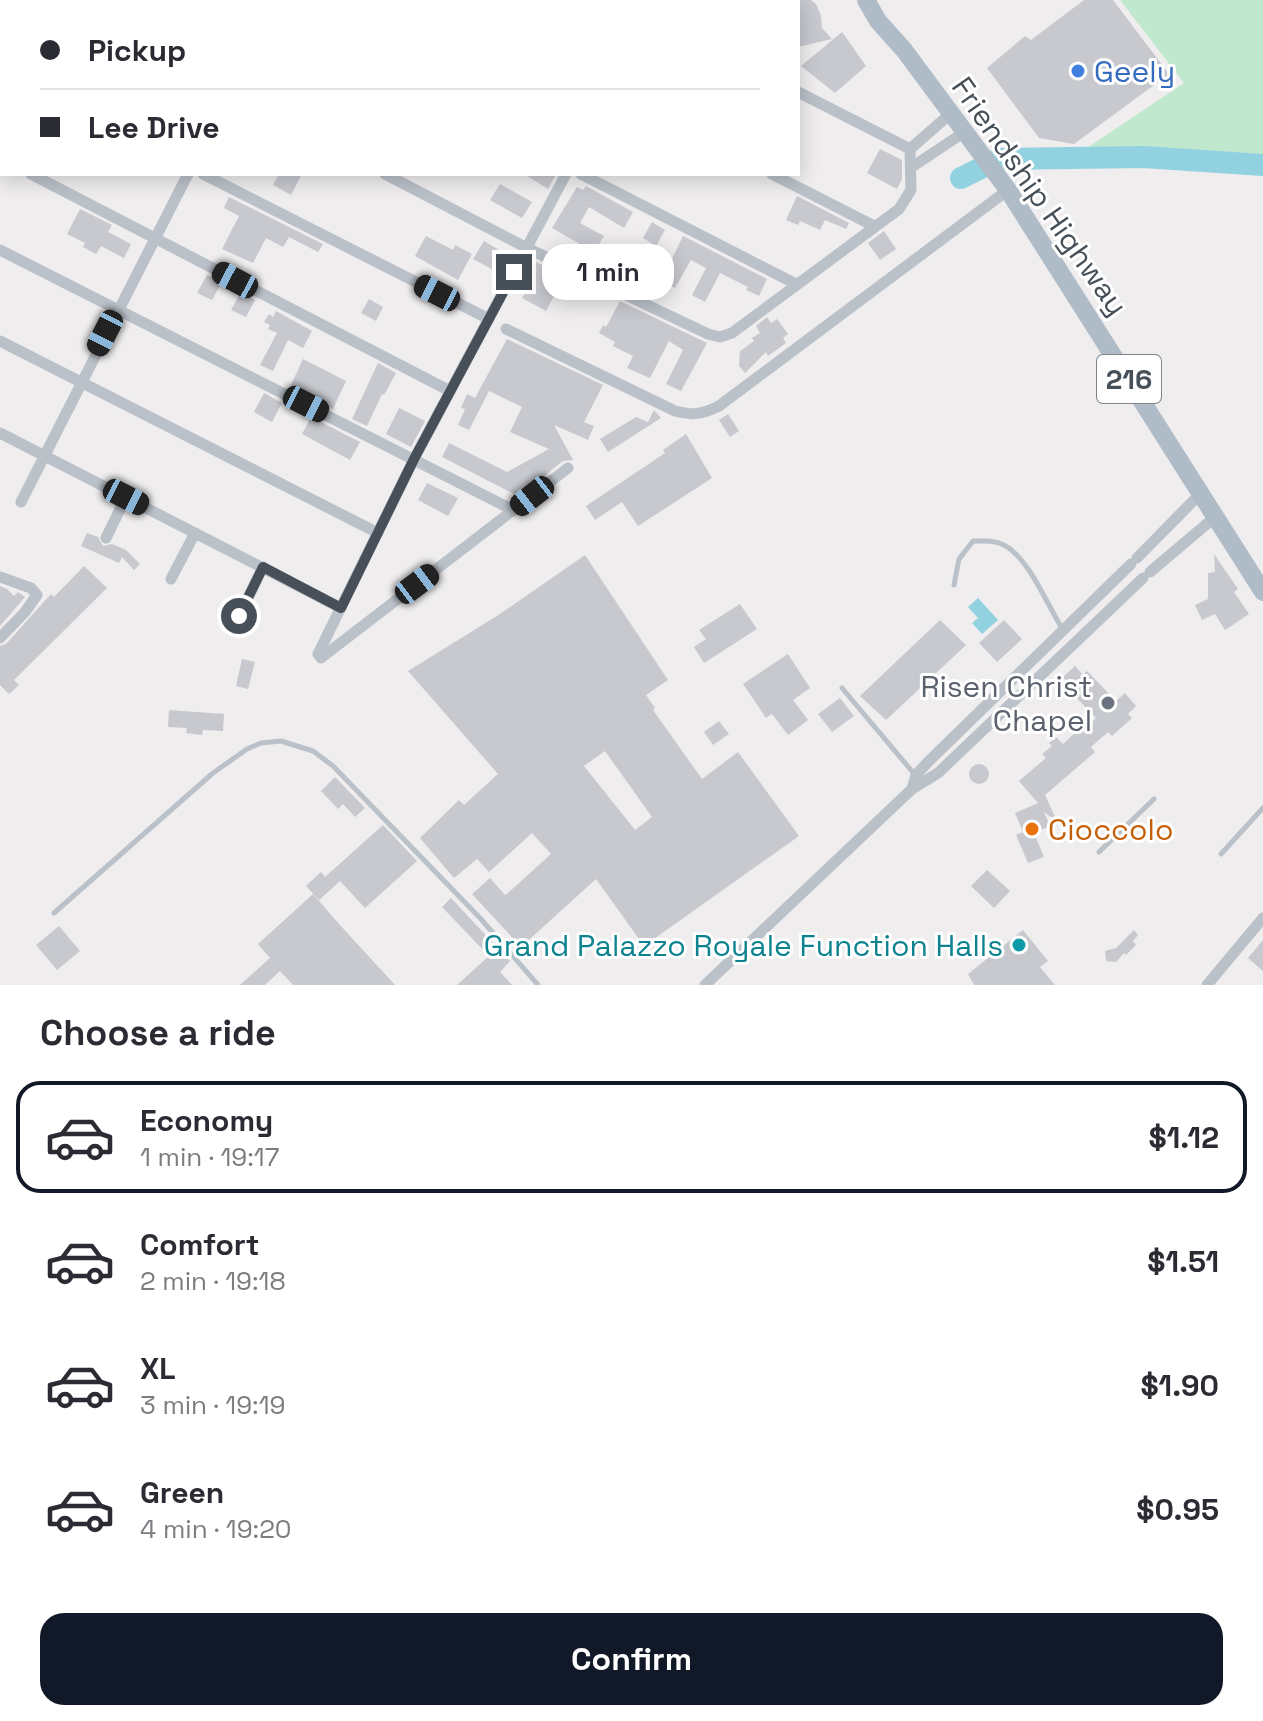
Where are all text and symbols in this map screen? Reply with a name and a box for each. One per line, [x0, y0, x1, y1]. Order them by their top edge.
text: Pickup [88, 31, 186, 70]
place label: Geely [1094, 52, 1175, 91]
marker: Geely [1069, 62, 1087, 80]
street label: Friendship Highway [943, 69, 1137, 323]
text: Lee Drive [88, 108, 220, 147]
callout: 1 min [542, 244, 674, 300]
route end [496, 254, 532, 290]
text: 1 min [576, 255, 640, 289]
car [208, 258, 262, 302]
car [410, 271, 464, 315]
car [83, 306, 127, 360]
road number: 216 [1097, 355, 1161, 403]
car [279, 382, 333, 426]
car [506, 472, 558, 520]
car [99, 475, 153, 519]
car [391, 560, 443, 608]
route start [221, 598, 257, 634]
place label: Risen Christ Chapel [920, 667, 1092, 740]
marker: Risen Christ Chapel [1099, 694, 1117, 712]
place label: Cioccolo [1048, 810, 1173, 849]
marker: Cioccolo [1023, 820, 1041, 838]
place label: Grand Palazzo Royale Function Halls [484, 926, 1003, 965]
marker: Grand Palazzo Royale Function Halls [1010, 936, 1028, 954]
text: Choose a ride [40, 1010, 276, 1056]
icon: car [44, 1101, 116, 1173]
text: Economy [140, 1101, 273, 1140]
text: $1.12 [1149, 1118, 1219, 1157]
text: 1 min · 19:17 [140, 1140, 279, 1174]
icon: car [44, 1225, 116, 1297]
text: Comfort [140, 1225, 259, 1264]
text: $1.51 [1147, 1242, 1219, 1281]
text: 2 min · 19:18 [140, 1264, 286, 1298]
icon: car [44, 1349, 116, 1421]
text: XL [140, 1349, 176, 1388]
text: $1.90 [1140, 1366, 1219, 1405]
text: 3 min · 19:19 [140, 1388, 285, 1422]
icon: car [44, 1473, 116, 1545]
text: Green [140, 1473, 224, 1512]
text: $0.95 [1136, 1490, 1219, 1529]
text: 4 min · 19:20 [140, 1512, 292, 1546]
button: Confirm [40, 1613, 1223, 1705]

